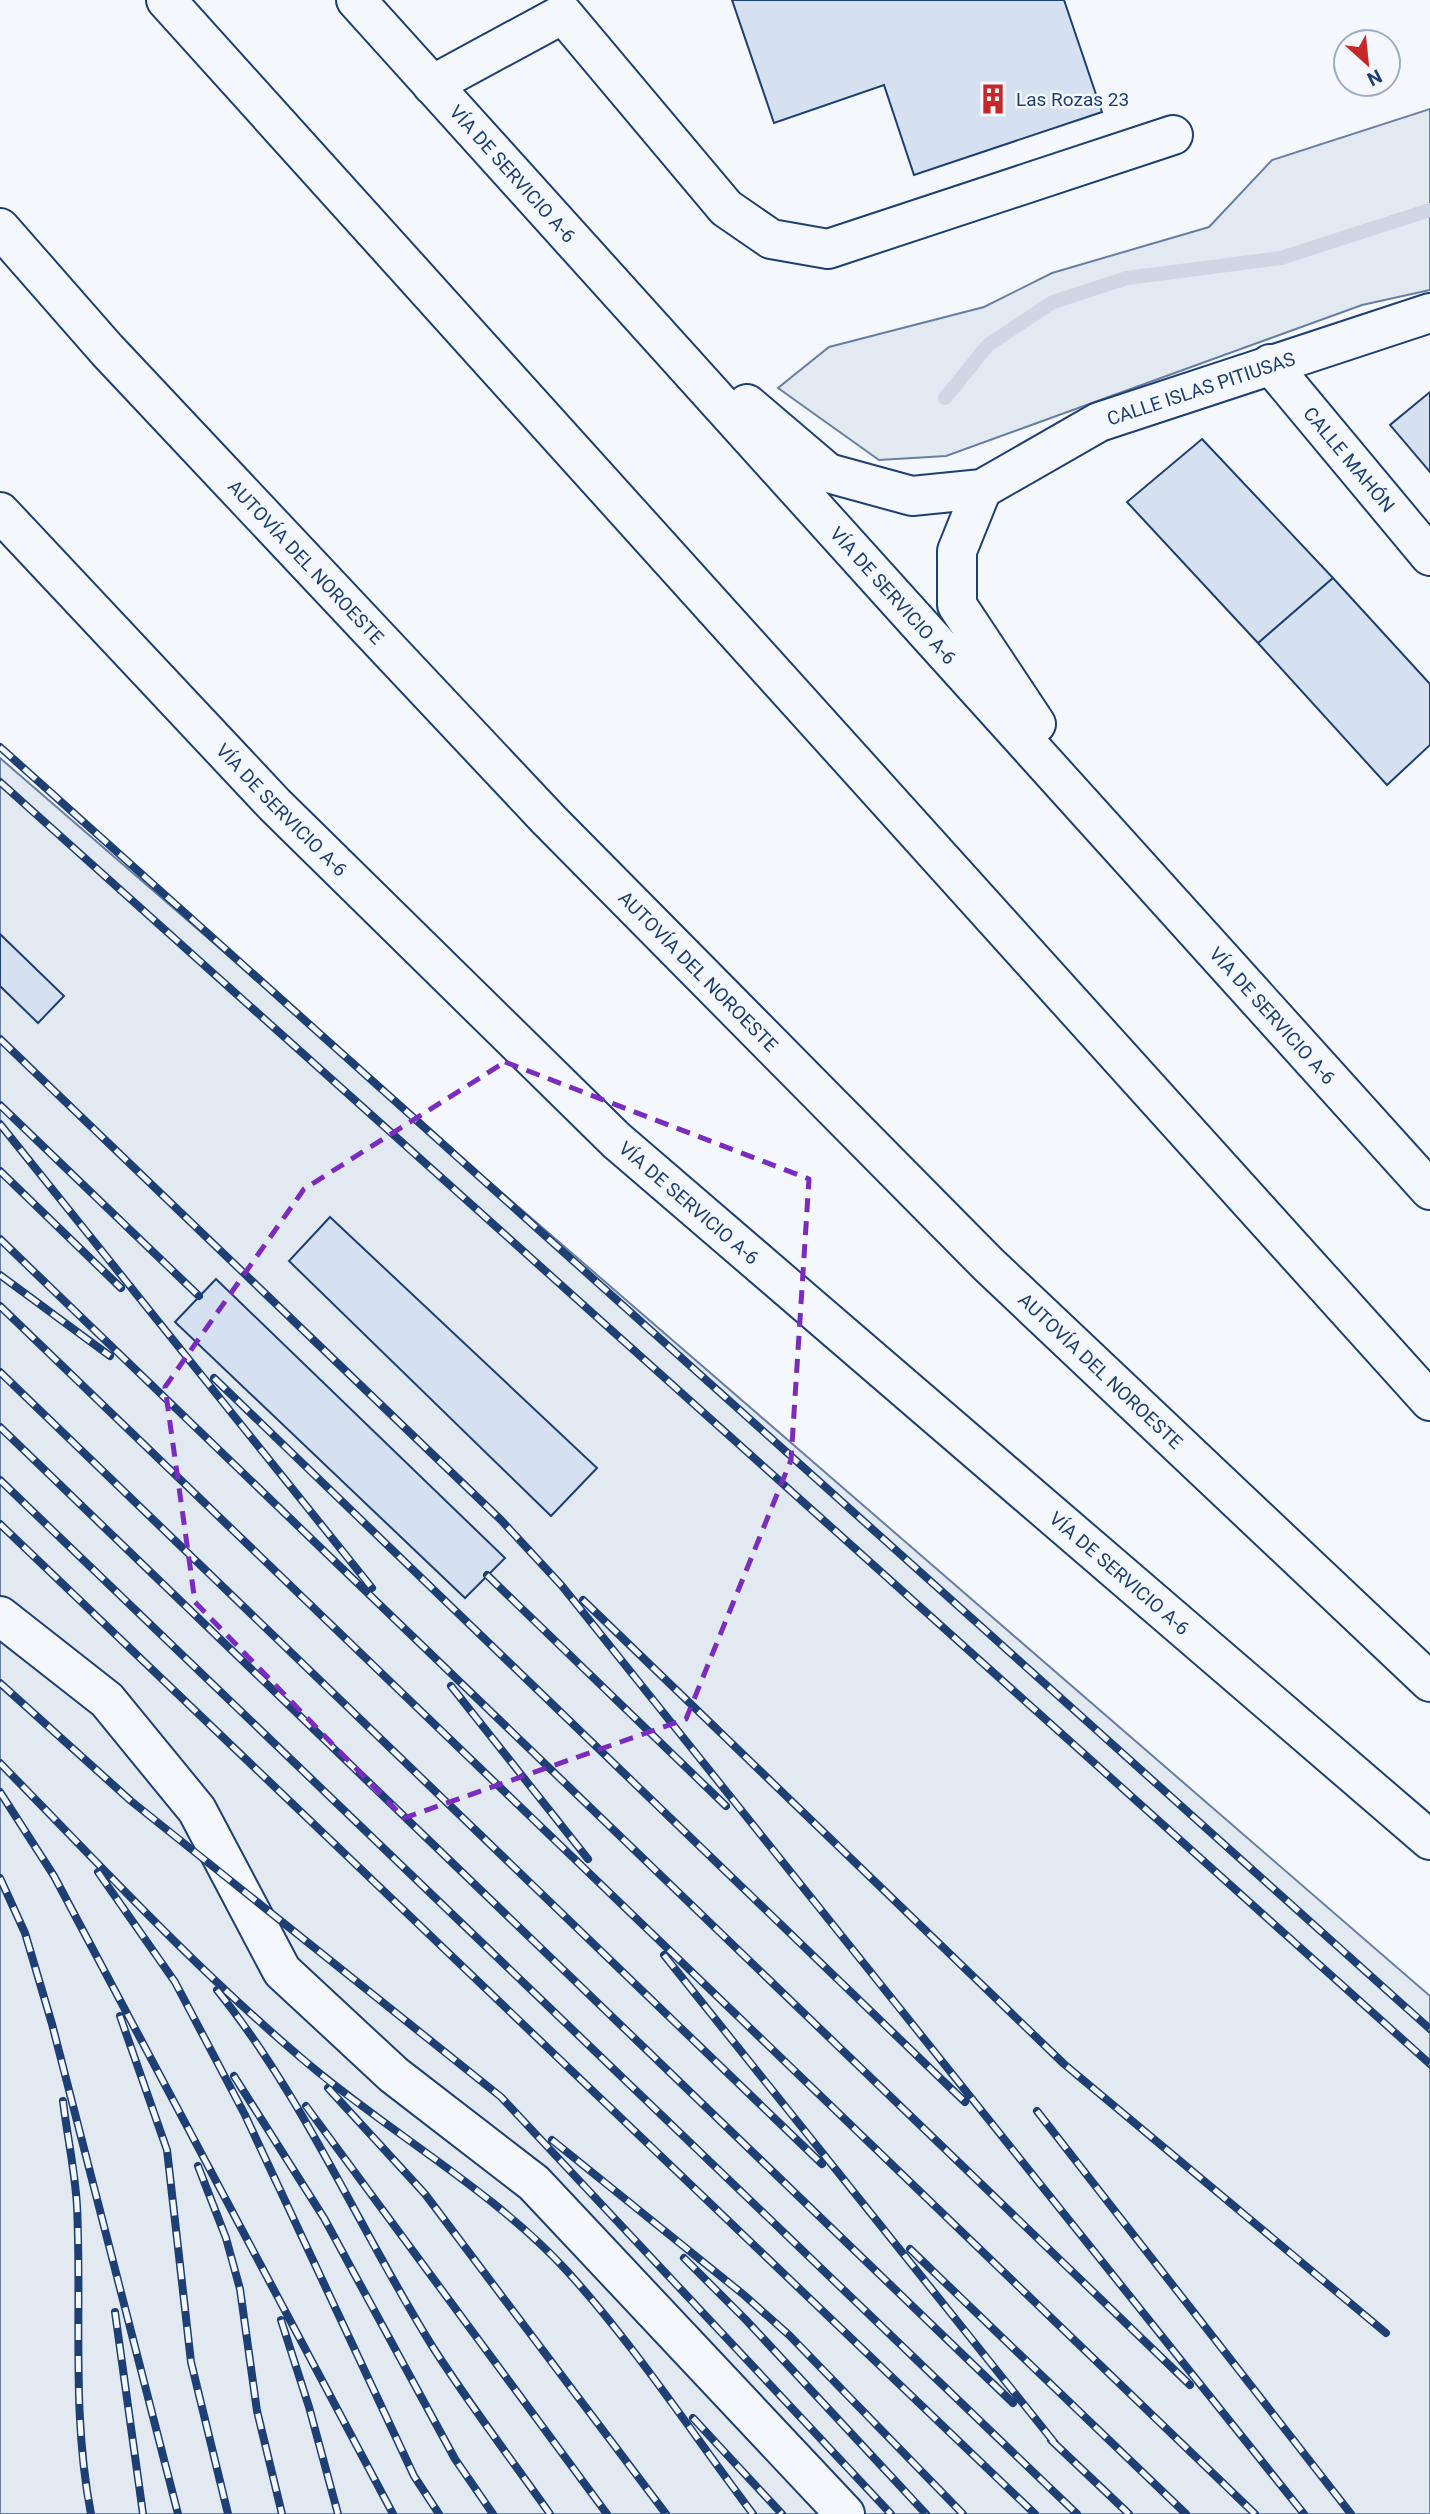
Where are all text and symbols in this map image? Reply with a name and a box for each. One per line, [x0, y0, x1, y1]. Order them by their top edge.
north arrow [1332, 28, 1402, 98]
text: N [1363, 64, 1386, 91]
building icon: Las Rozas 23 [976, 82, 1010, 116]
place label: Las Rozas 23 [1016, 88, 1129, 111]
street label: VÍA DE SERVICIO A-6 [445, 100, 581, 247]
street label: CALLE ISLAS PITIUSAS [1104, 347, 1298, 430]
street label: CALLE MAHÓN [1299, 402, 1400, 517]
street label: AUTOVÍA DEL NOROESTE [223, 475, 389, 649]
street label: VÍA DE SERVICIO A-6 [825, 522, 961, 669]
street label: VÍA DE SERVICIO A-6 [212, 738, 352, 881]
street label: AUTOVÍA DEL NOROESTE [614, 886, 783, 1057]
street label: VÍA DE SERVICIO A-6 [1205, 942, 1340, 1089]
street label: VÍA DE SERVICIO A-6 [614, 1136, 764, 1269]
street label: AUTOVÍA DEL NOROESTE [1014, 1288, 1188, 1454]
street label: VÍA DE SERVICIO A-6 [1045, 1507, 1194, 1640]

